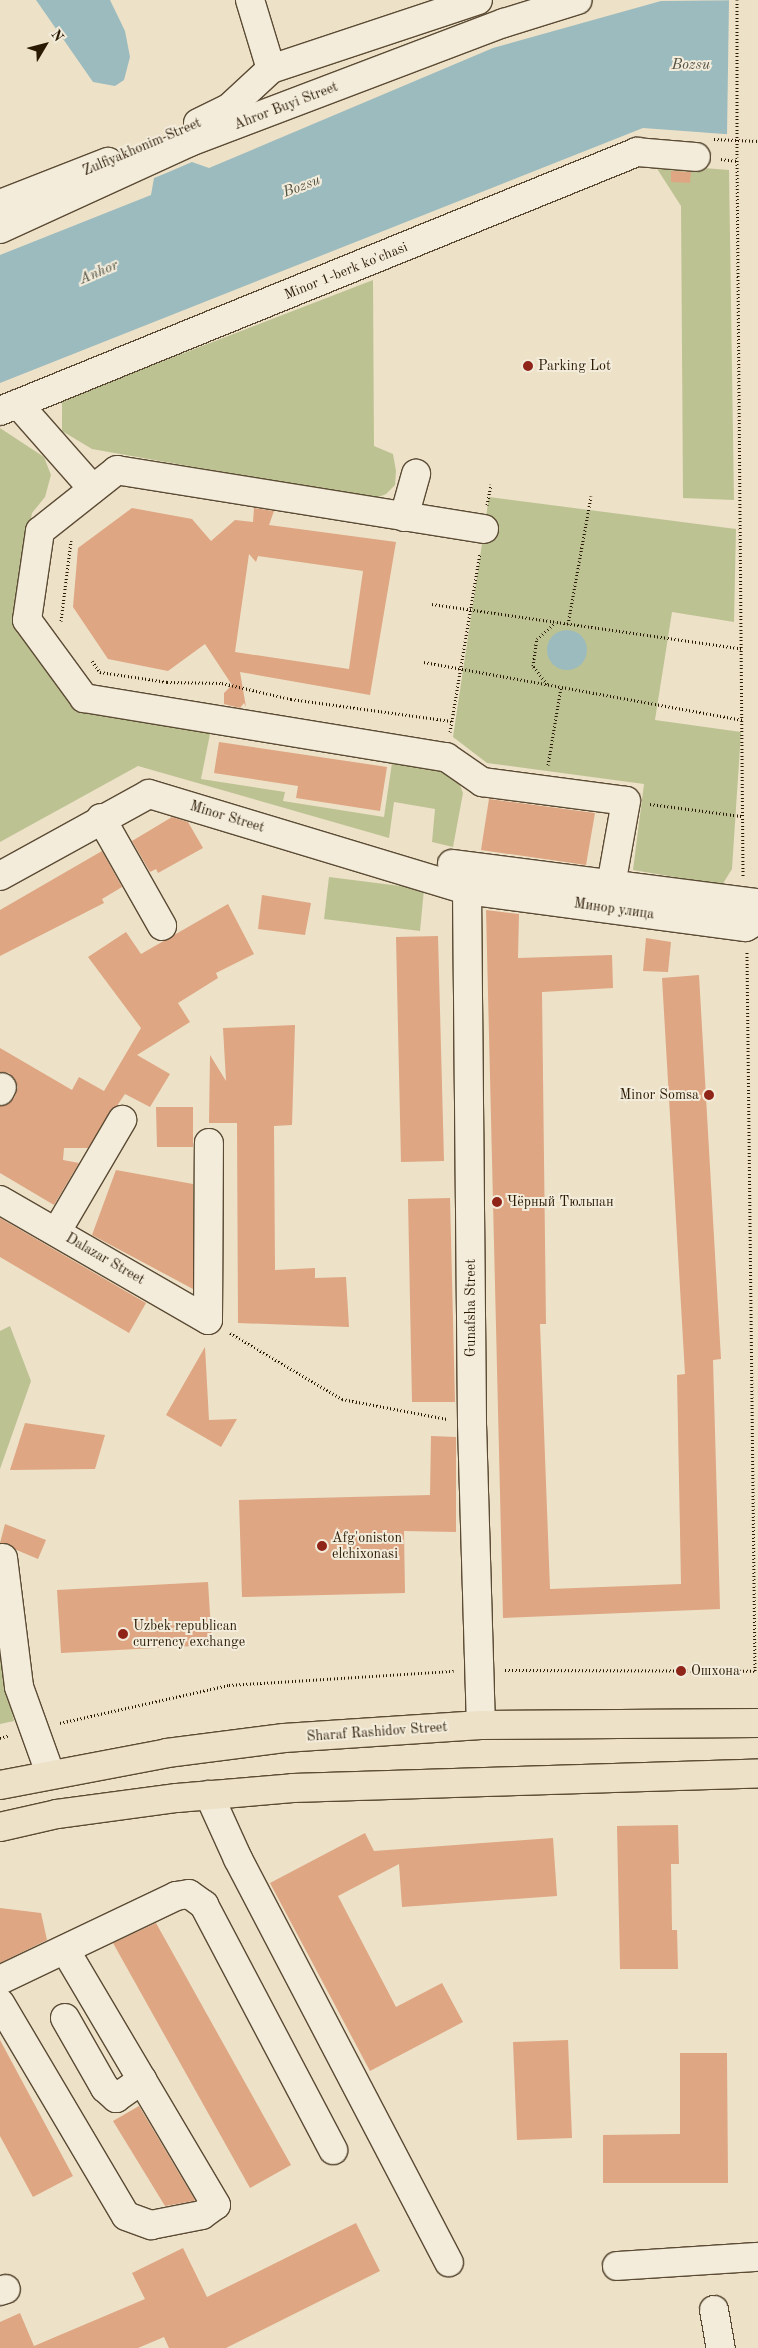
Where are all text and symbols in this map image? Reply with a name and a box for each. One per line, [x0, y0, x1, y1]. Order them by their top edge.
north arrow [20, 20, 70, 70]
text: N [48, 27, 66, 44]
water label: Bozsu [672, 57, 710, 75]
street label: Ahror Buyi Street [232, 78, 340, 134]
street label: Zulfiyakhonim Street [80, 114, 204, 180]
water label: Bozsu [281, 172, 323, 202]
street label: Minor 1-berk ko'chasi [282, 239, 410, 303]
water label: Anhor [77, 257, 121, 289]
place label: Parking Lot [538, 358, 611, 374]
marker: Parking Lot [522, 360, 534, 372]
street label: Minor Street [188, 798, 266, 836]
street label: Минор улица [573, 895, 655, 923]
place label: Minor Somsa [620, 1087, 699, 1103]
marker: Minor Somsa [703, 1089, 715, 1101]
place label: Чёрный Тюльпан [507, 1194, 614, 1210]
marker: Чёрный Тюльпан [491, 1196, 503, 1208]
street label: Dalazar Street [63, 1230, 147, 1288]
street label: Gunafsha Street [463, 1259, 479, 1357]
place label: Afg'oniston elchixonasi [332, 1530, 402, 1562]
marker: Afg'oniston elchixonasi [316, 1540, 328, 1552]
place label: Uzbek republican currency exchange [133, 1618, 245, 1650]
marker: Uzbek republican currency exchange [117, 1628, 129, 1640]
place label: Ошхона [691, 1663, 740, 1679]
marker: Ошхона [675, 1665, 687, 1677]
street label: Sharaf Rashidov Street [306, 1719, 448, 1745]

